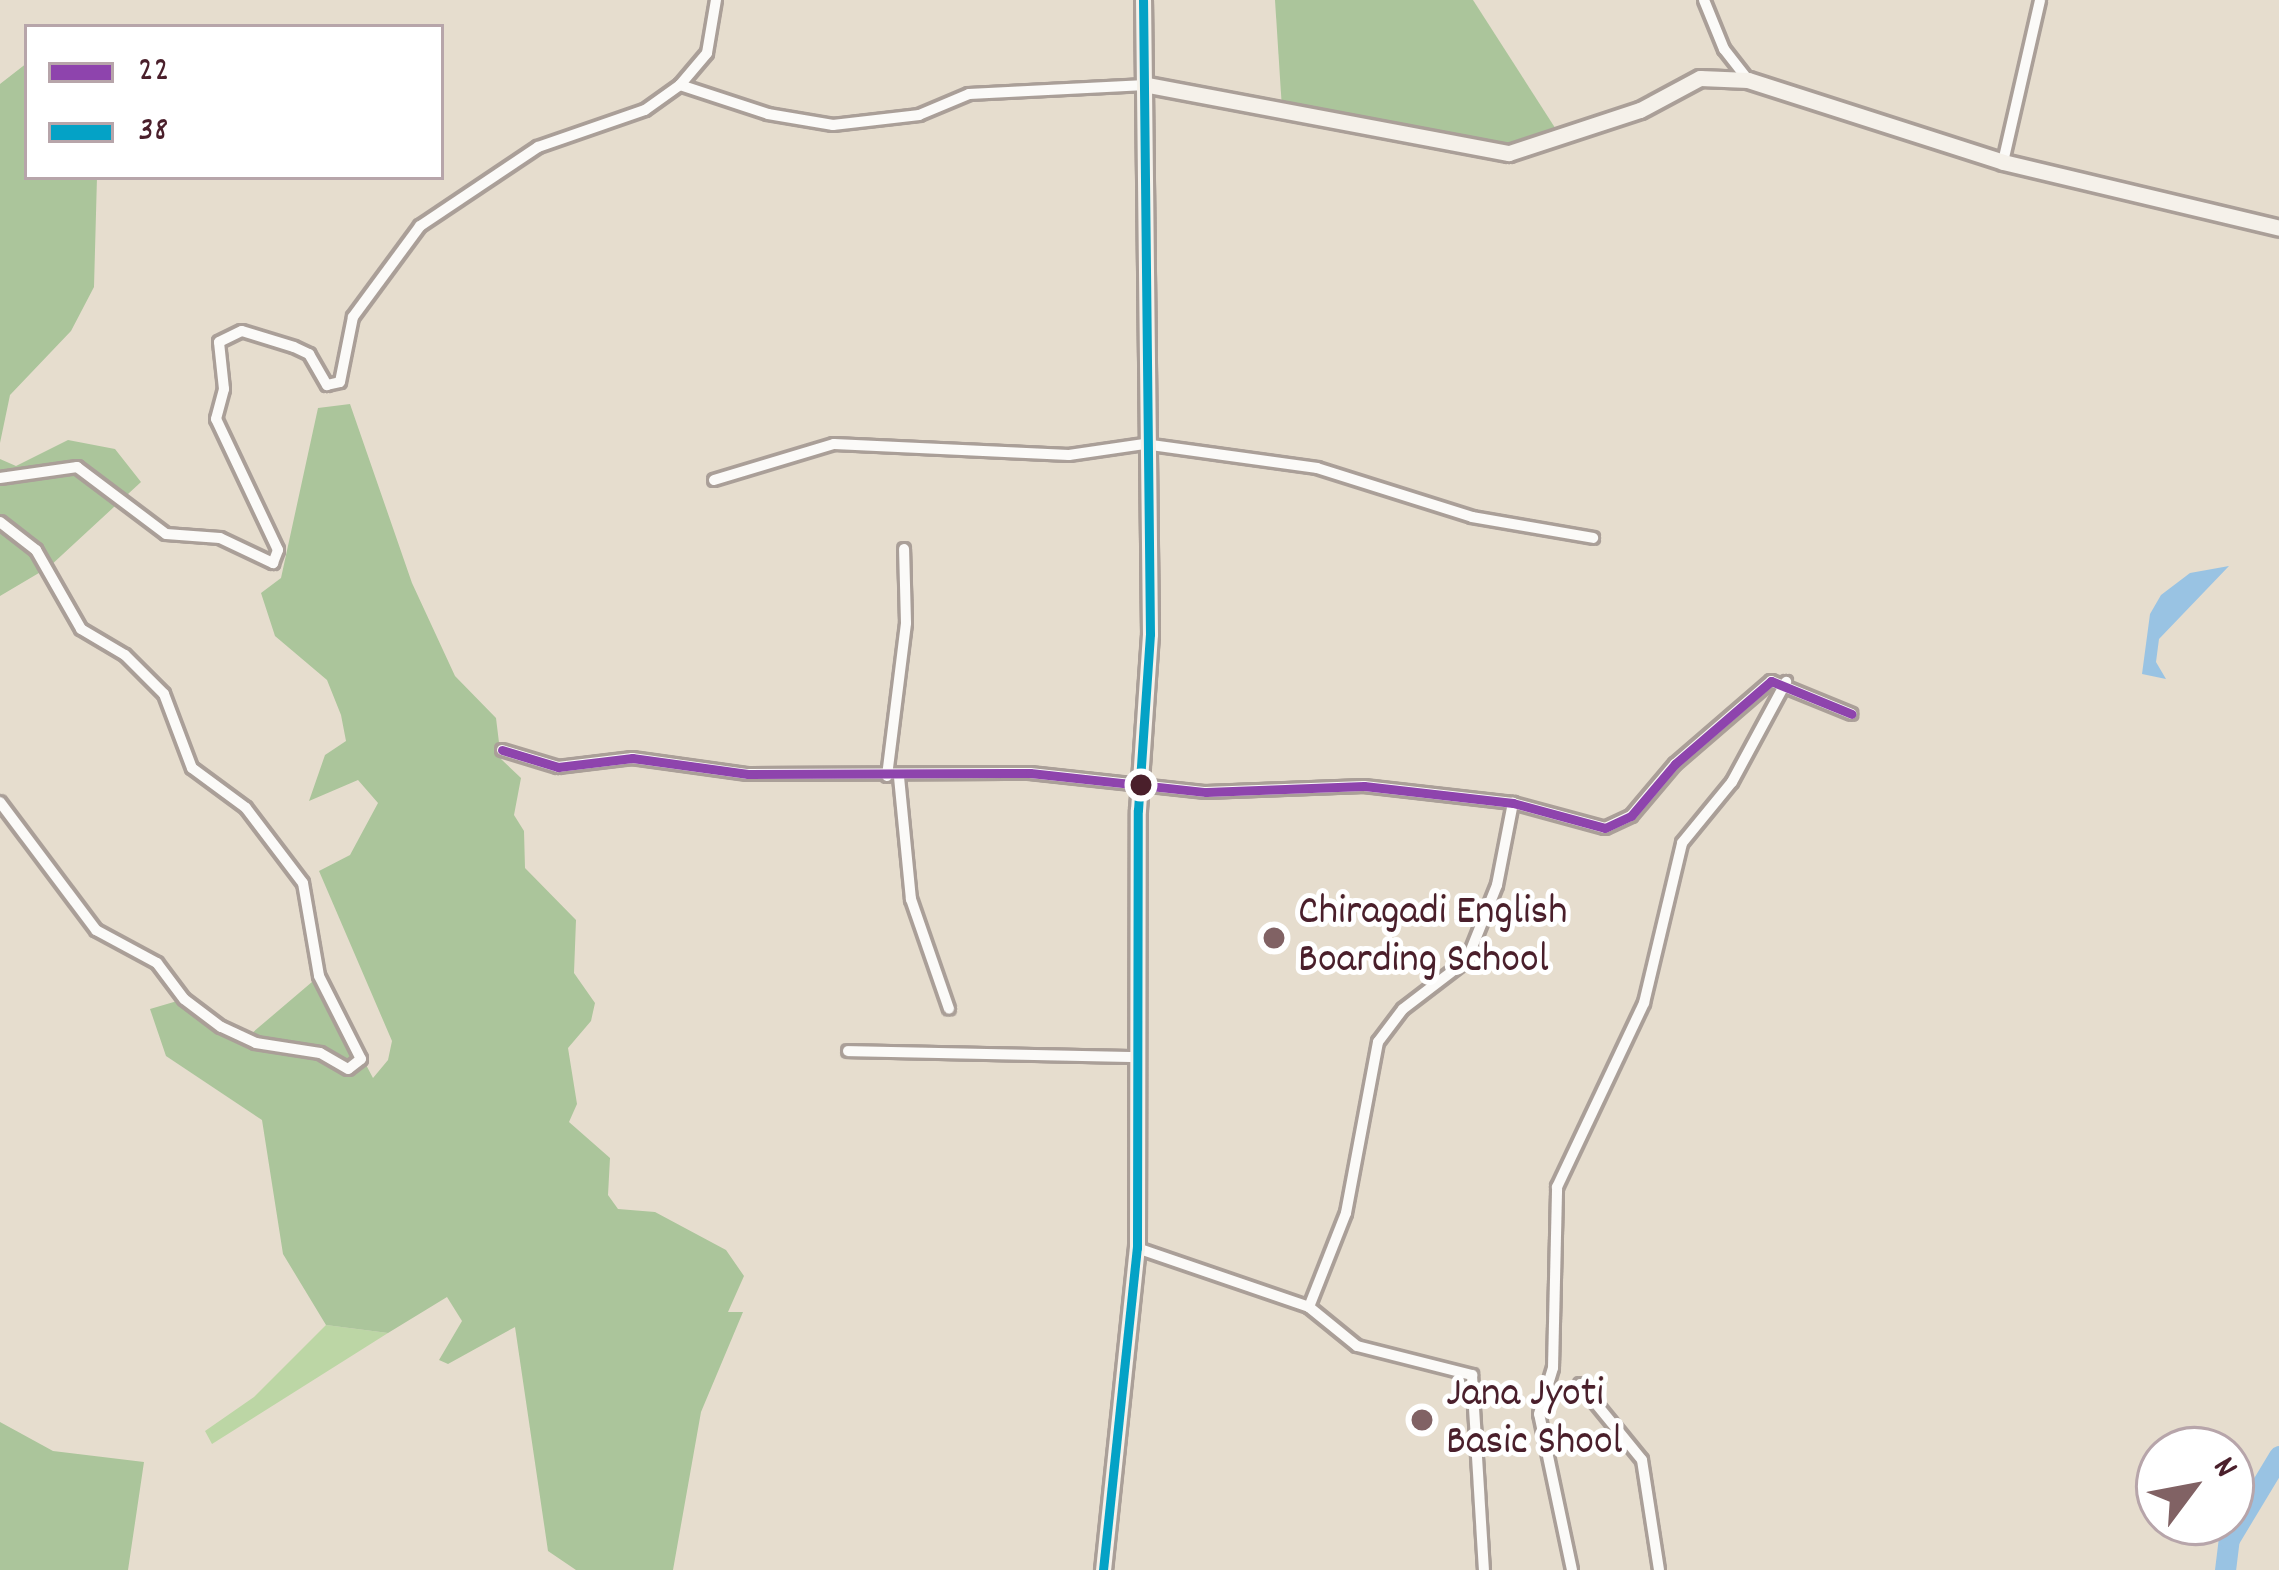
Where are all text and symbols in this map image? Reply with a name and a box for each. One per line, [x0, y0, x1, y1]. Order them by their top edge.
legend [24, 24, 444, 180]
text: 22 [138, 46, 169, 98]
text: 38 [138, 106, 168, 158]
unlabelled marker [1130, 774, 1152, 796]
place label: Chiragadi English Boarding School [1298, 889, 1568, 988]
marker: Chiragadi English Boarding School [1261, 925, 1287, 951]
place label: Jana Jyoti Basic Shool [1446, 1371, 1623, 1470]
marker: Jana Jyoti Basic Shool [1409, 1407, 1435, 1433]
north arrow [2135, 1426, 2255, 1546]
text: N [2199, 1449, 2248, 1488]

